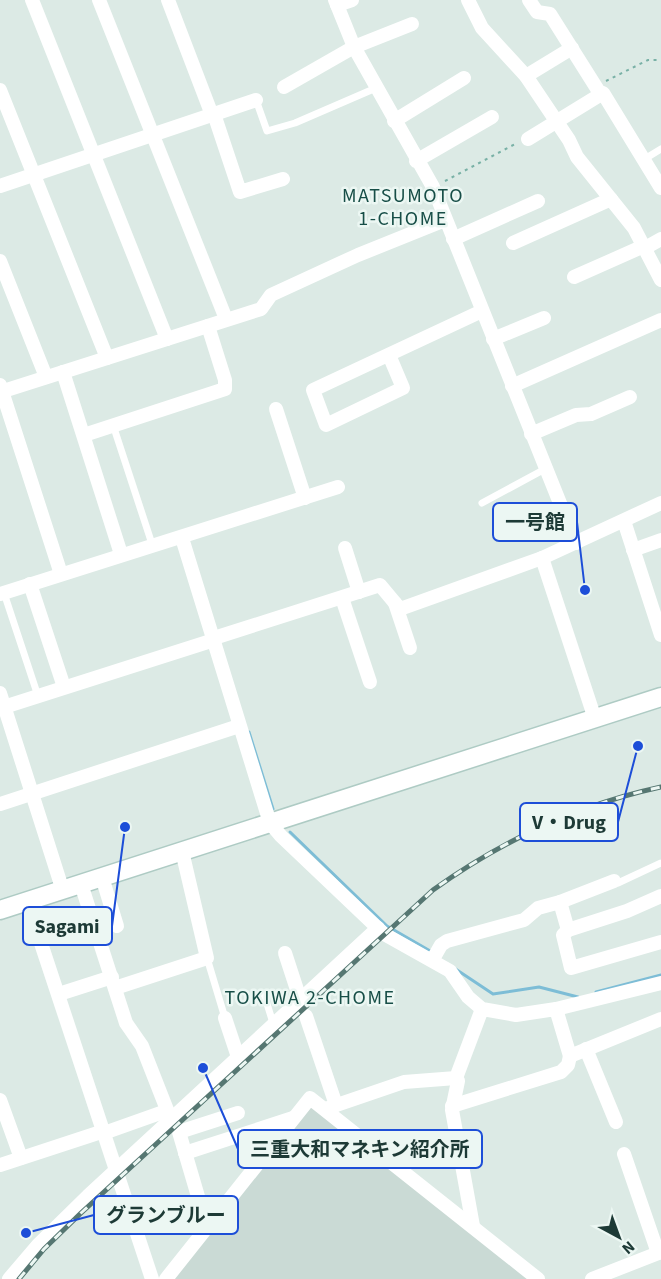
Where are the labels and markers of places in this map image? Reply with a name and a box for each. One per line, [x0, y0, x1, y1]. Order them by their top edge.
callout: 一号館 [493, 503, 577, 541]
callout: V・Drug [520, 803, 618, 841]
callout: Sagami [23, 907, 112, 945]
callout: 三重大和マネキン紹介所 [238, 1130, 482, 1168]
callout: グランブルー [94, 1196, 238, 1234]

